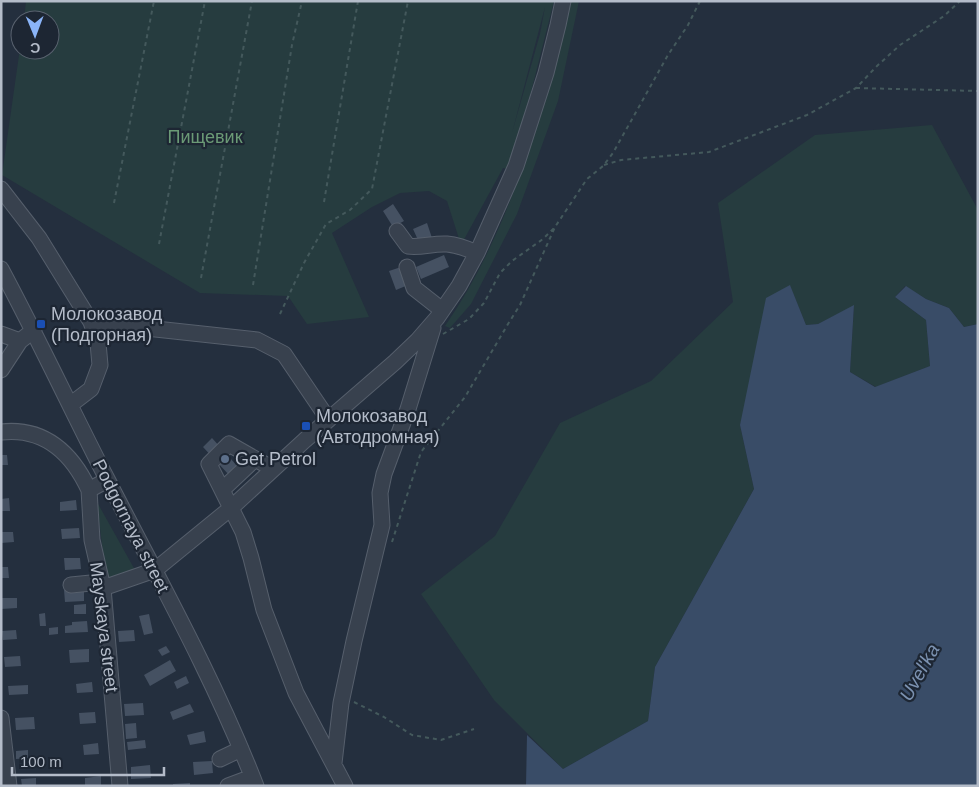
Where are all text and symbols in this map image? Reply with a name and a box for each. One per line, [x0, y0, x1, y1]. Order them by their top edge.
north arrow [10, 10, 60, 60]
text: С [30, 40, 40, 56]
park label: Пищевик [167, 127, 243, 147]
place label: Молокозавод (Подгорная) [51, 304, 163, 345]
marker: Молокозавод (Подгорная) [35, 318, 47, 330]
place label: Молокозавод (Автодромная) [316, 406, 439, 447]
marker: Молокозавод (Автодромная) [300, 420, 312, 432]
place label: Get Petrol [235, 449, 316, 469]
marker: Get Petrol [219, 453, 231, 465]
street label: Podgornaya street [89, 456, 173, 596]
street label: Mayskaya street [86, 561, 122, 693]
water label: Uvel'ka [895, 640, 944, 704]
scale bar [12, 744, 165, 776]
text: 100 m [20, 753, 62, 770]

